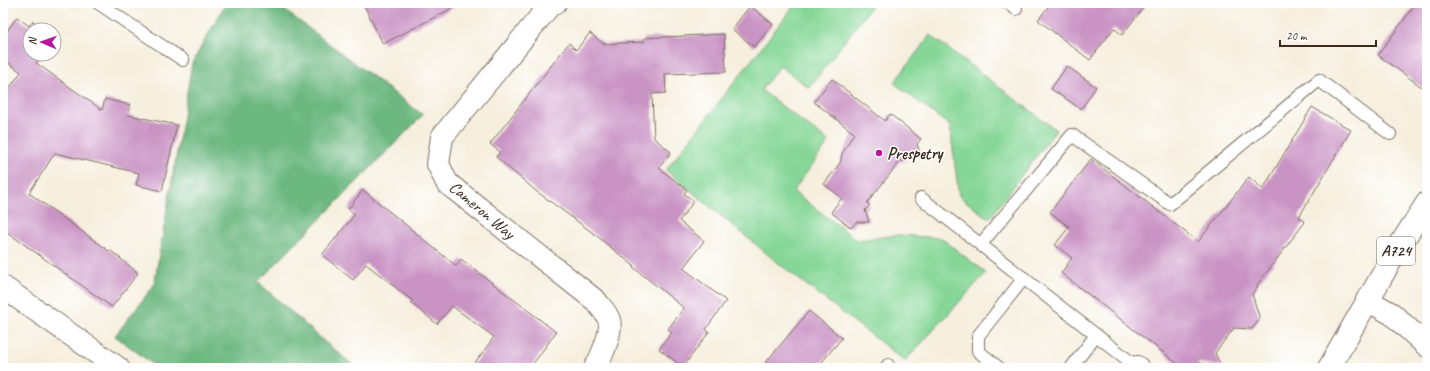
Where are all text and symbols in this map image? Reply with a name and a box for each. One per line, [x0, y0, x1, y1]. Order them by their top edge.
north arrow [22, 22, 62, 62]
scale bar [1280, 22, 1376, 48]
text: 20 m [1286, 28, 1308, 44]
text: N [25, 36, 39, 45]
place label: Prespetry [887, 143, 945, 164]
marker: Prespetry [874, 148, 884, 158]
street label: Cameron Way [445, 176, 520, 244]
road number: A724 [1377, 237, 1415, 265]

